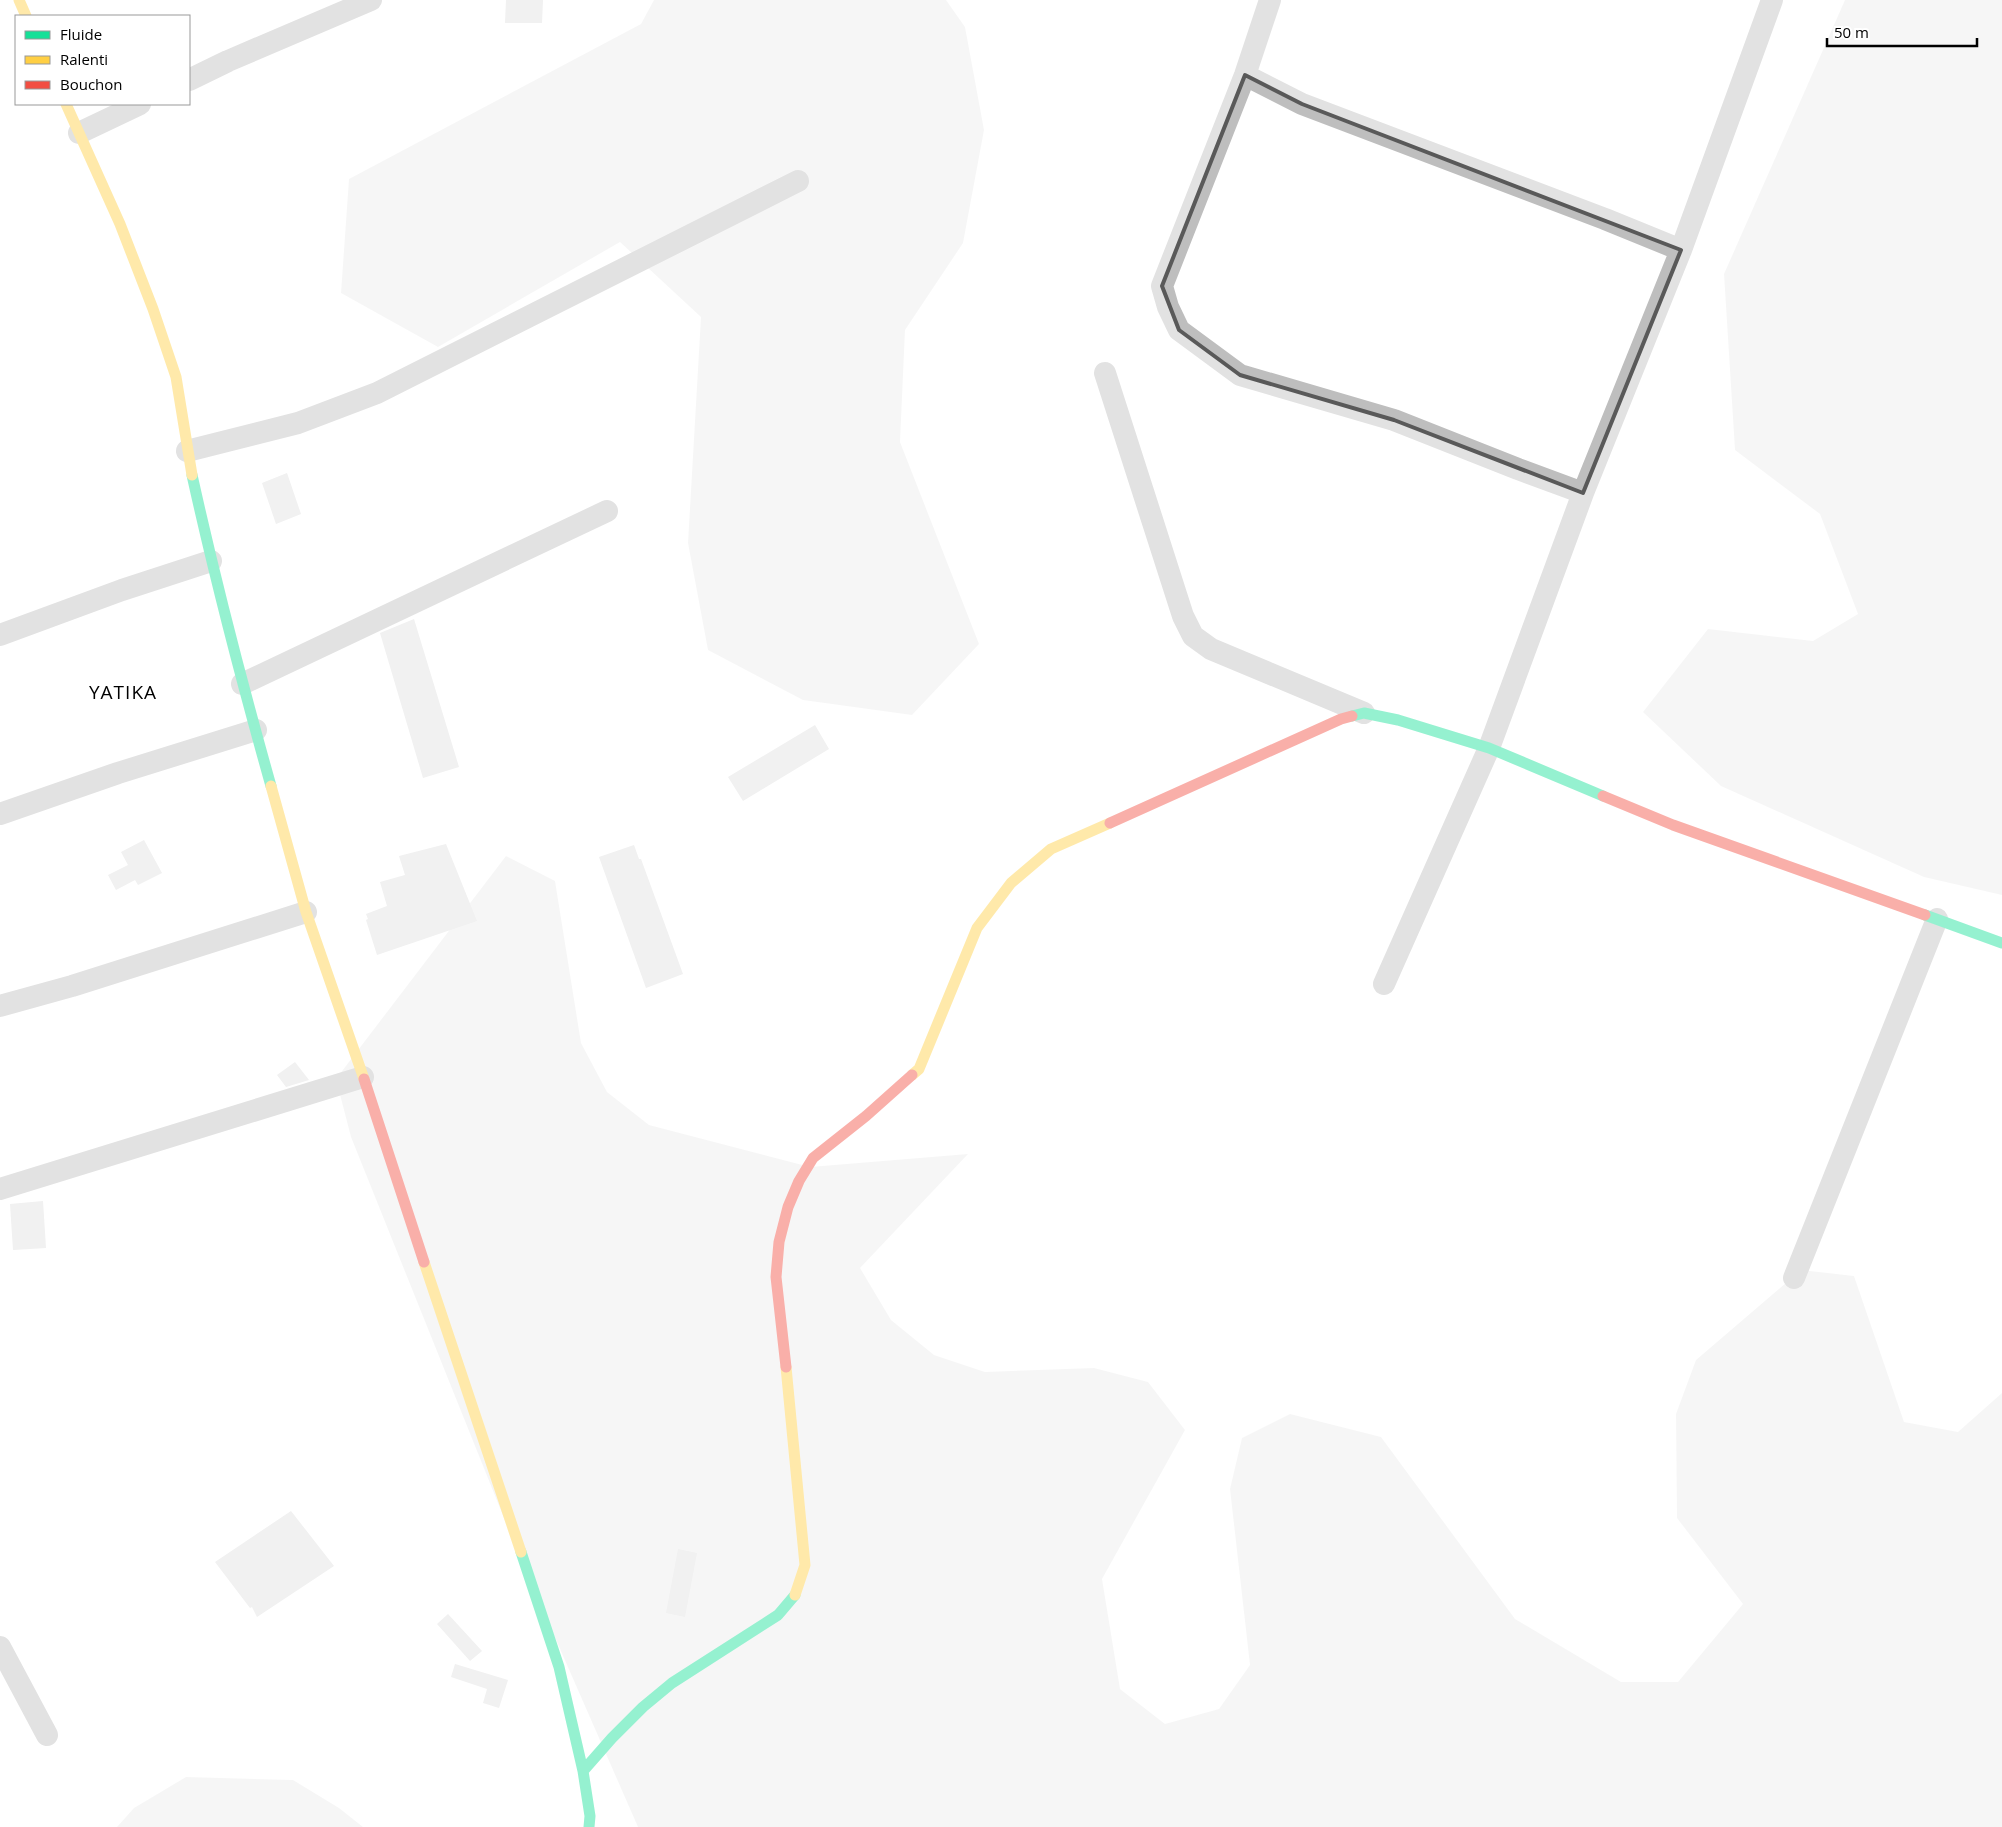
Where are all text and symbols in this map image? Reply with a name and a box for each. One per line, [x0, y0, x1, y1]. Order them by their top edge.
legend [15, 15, 190, 105]
scale bar [1827, 15, 1977, 47]
text: 50 m [1834, 22, 1869, 42]
text: Fluide [60, 24, 102, 44]
text: Ralenti [60, 49, 108, 69]
text: Bouchon [60, 74, 123, 94]
district label: YATIKA [89, 679, 157, 705]

